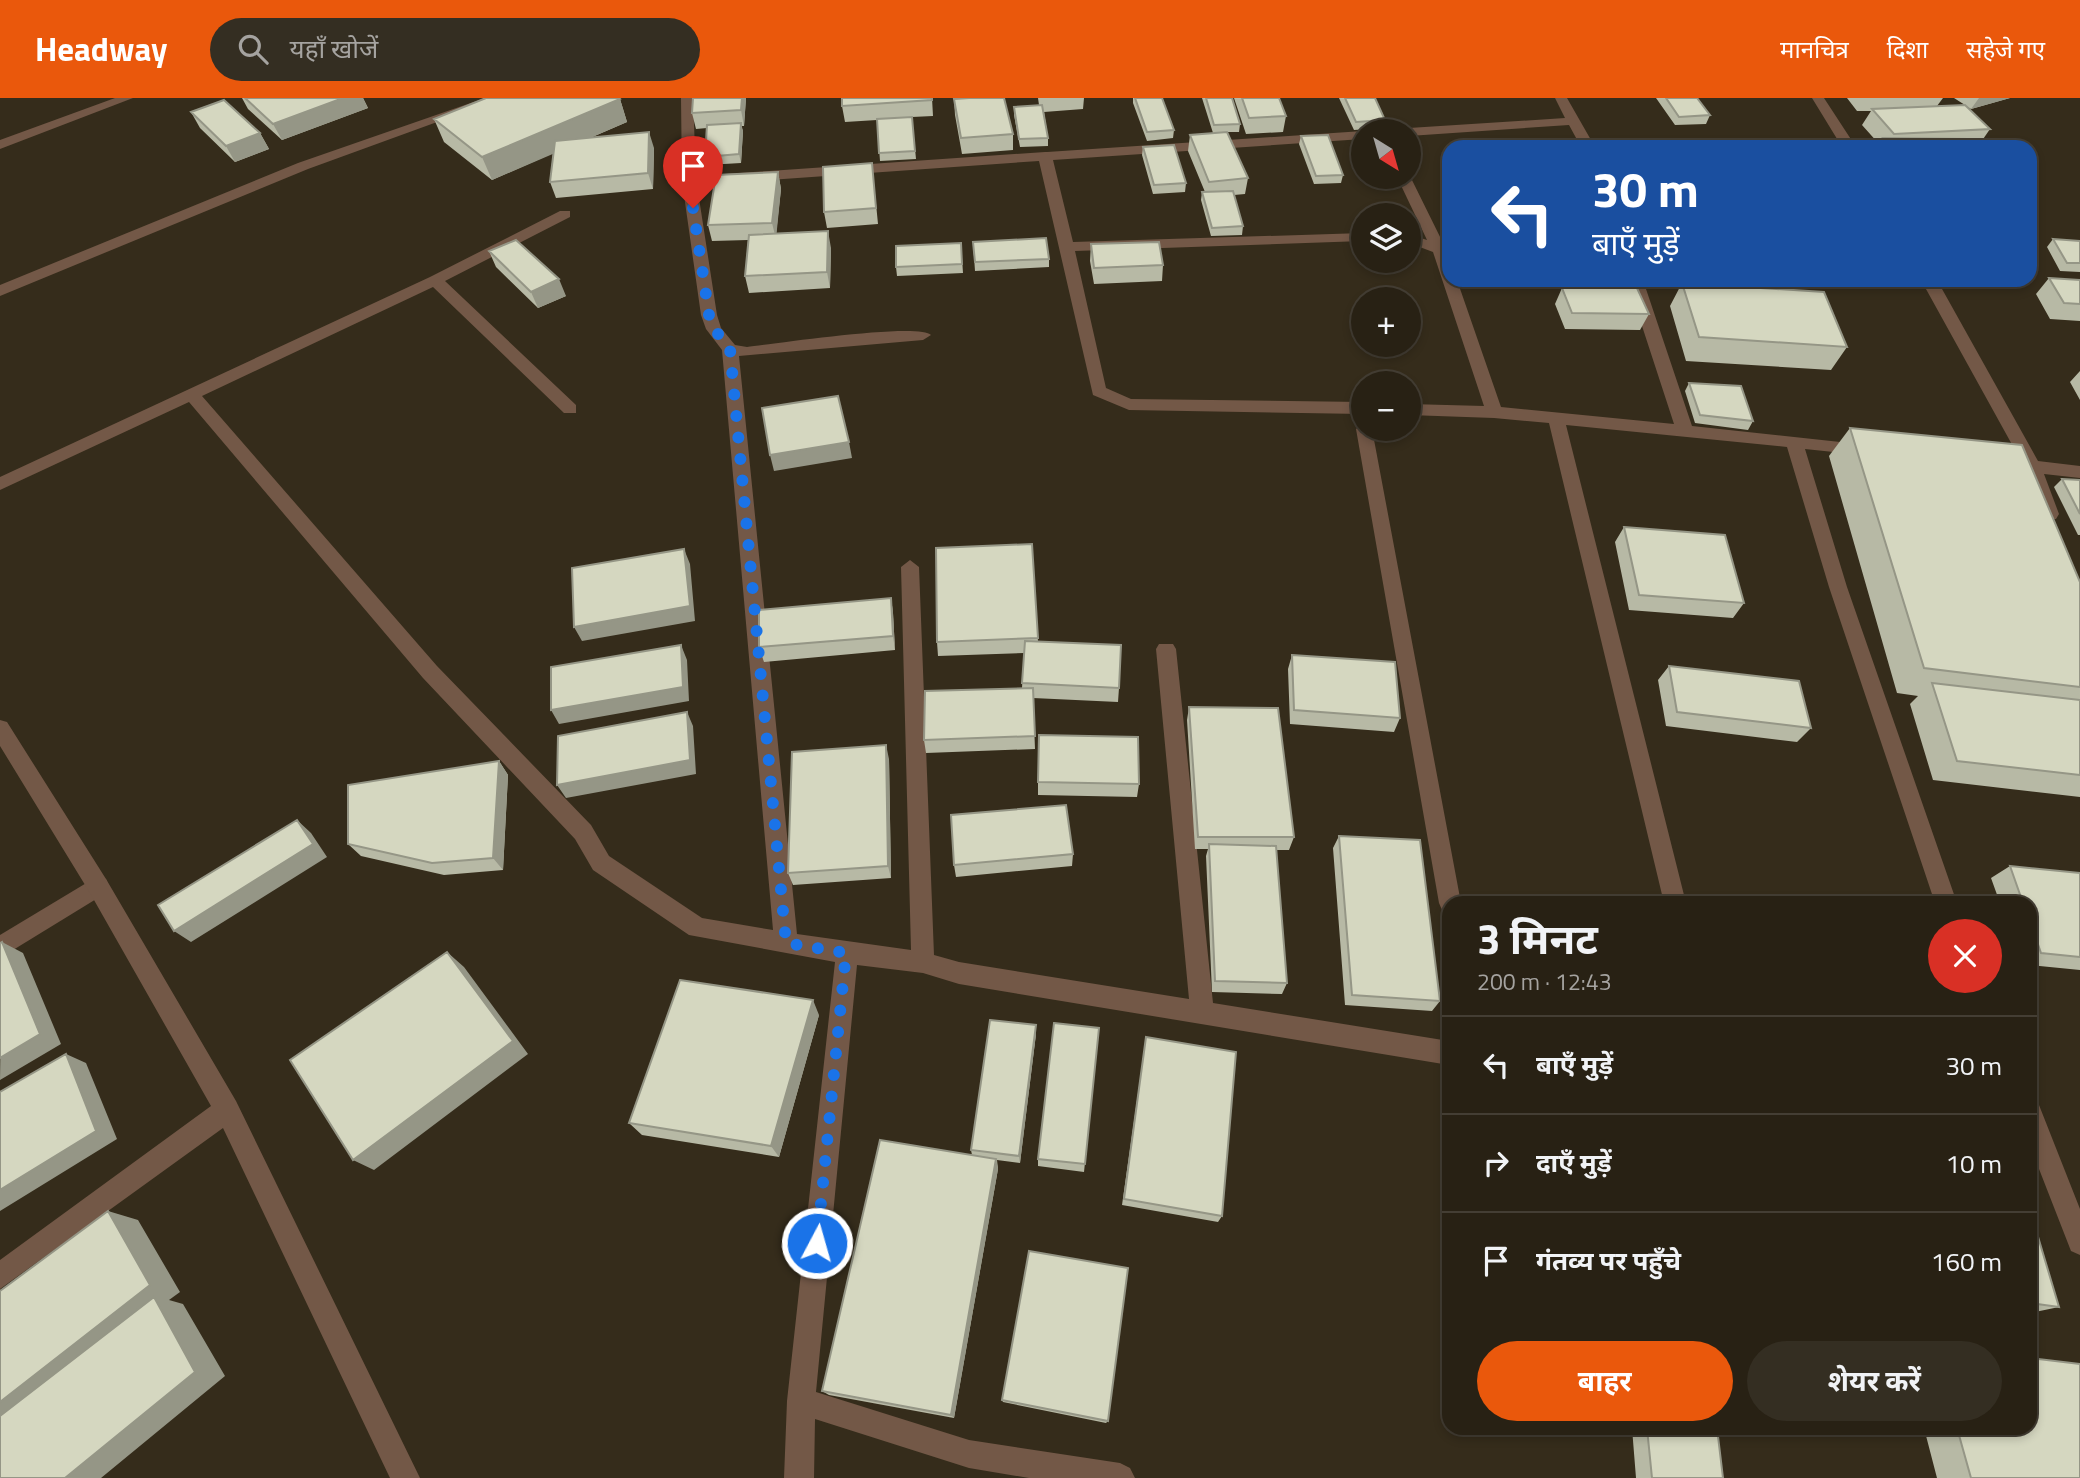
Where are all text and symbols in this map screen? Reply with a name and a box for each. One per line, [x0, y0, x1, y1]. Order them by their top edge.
search box [210, 18, 700, 81]
text: Headway [35, 24, 168, 74]
text: यहाँ खोजें [290, 29, 378, 68]
icon: search [234, 30, 272, 68]
text: मानचित्र [1780, 31, 1849, 67]
text: दिशा [1887, 31, 1928, 67]
text: सहेजे गए [1966, 31, 2045, 67]
north arrow [1351, 119, 1421, 189]
map controls [1351, 119, 1421, 441]
pin [663, 136, 723, 208]
icon: arrive [674, 147, 712, 185]
text: 30 m [1592, 151, 1699, 226]
icon: left [1477, 168, 1568, 259]
button: layers [1351, 203, 1421, 273]
text: बाएँ मुड़ें [1592, 219, 1680, 267]
button: + [1351, 287, 1421, 357]
button: − [1351, 371, 1421, 441]
text: 3 मिनट [1477, 906, 1598, 970]
button: close [1928, 919, 2002, 993]
text: 200 m · 12:43 [1477, 964, 1612, 999]
text: बाएँ मुड़ें [1536, 1045, 1613, 1084]
icon: left [1477, 1046, 1515, 1084]
text: 30 m [1945, 1046, 2002, 1085]
text: दाएँ मुड़ें [1536, 1143, 1612, 1182]
icon: right [1477, 1144, 1515, 1182]
text: 10 m [1945, 1144, 2002, 1183]
position arrow [780, 1206, 854, 1280]
text: गंतव्य पर पहुँचे [1536, 1241, 1681, 1280]
icon: arrive [1477, 1242, 1515, 1280]
text: 160 m [1931, 1242, 2002, 1281]
button: बाहर [1477, 1341, 1733, 1421]
button: शेयर करें [1747, 1341, 2002, 1421]

